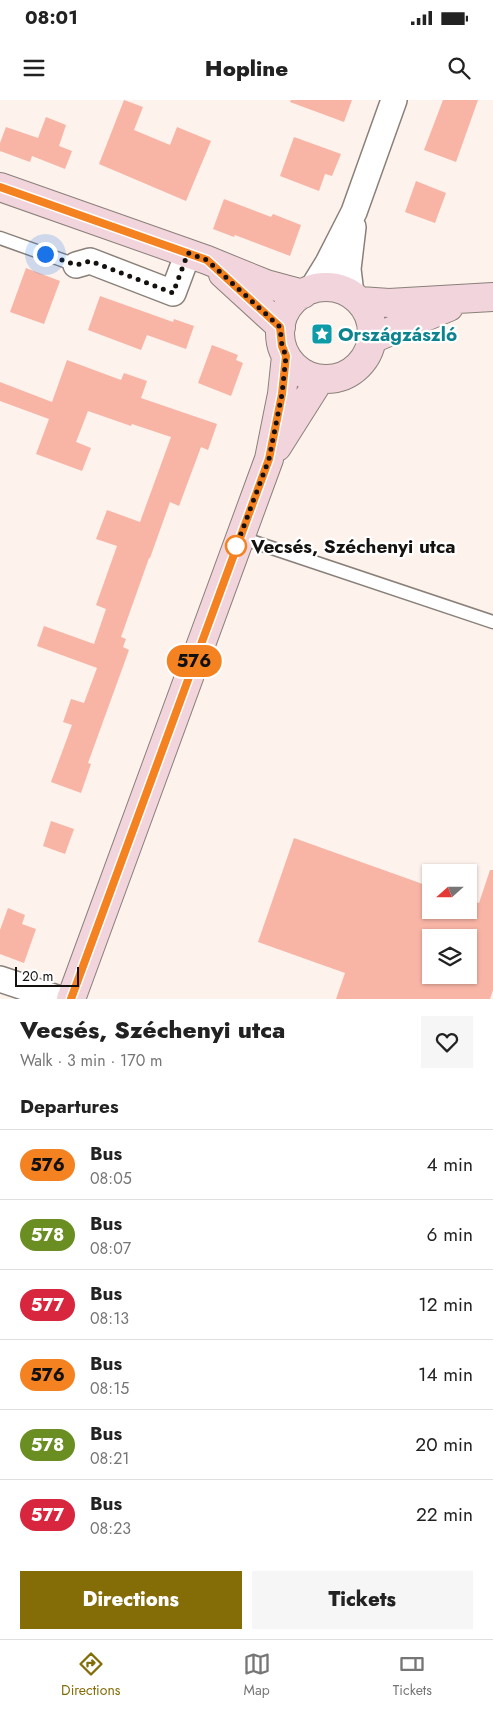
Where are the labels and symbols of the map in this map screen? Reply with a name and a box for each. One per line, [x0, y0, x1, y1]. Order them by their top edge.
your location [33, 242, 58, 267]
place label: Országzászló [338, 321, 457, 348]
place icon: Országzászló [310, 322, 334, 346]
place label: Vecsés, Széchenyi utca [250, 533, 456, 560]
marker: Vecsés, Széchenyi utca [225, 535, 247, 557]
line badge: 576 [165, 645, 223, 677]
north arrow [422, 864, 478, 919]
scale bar [15, 964, 79, 987]

